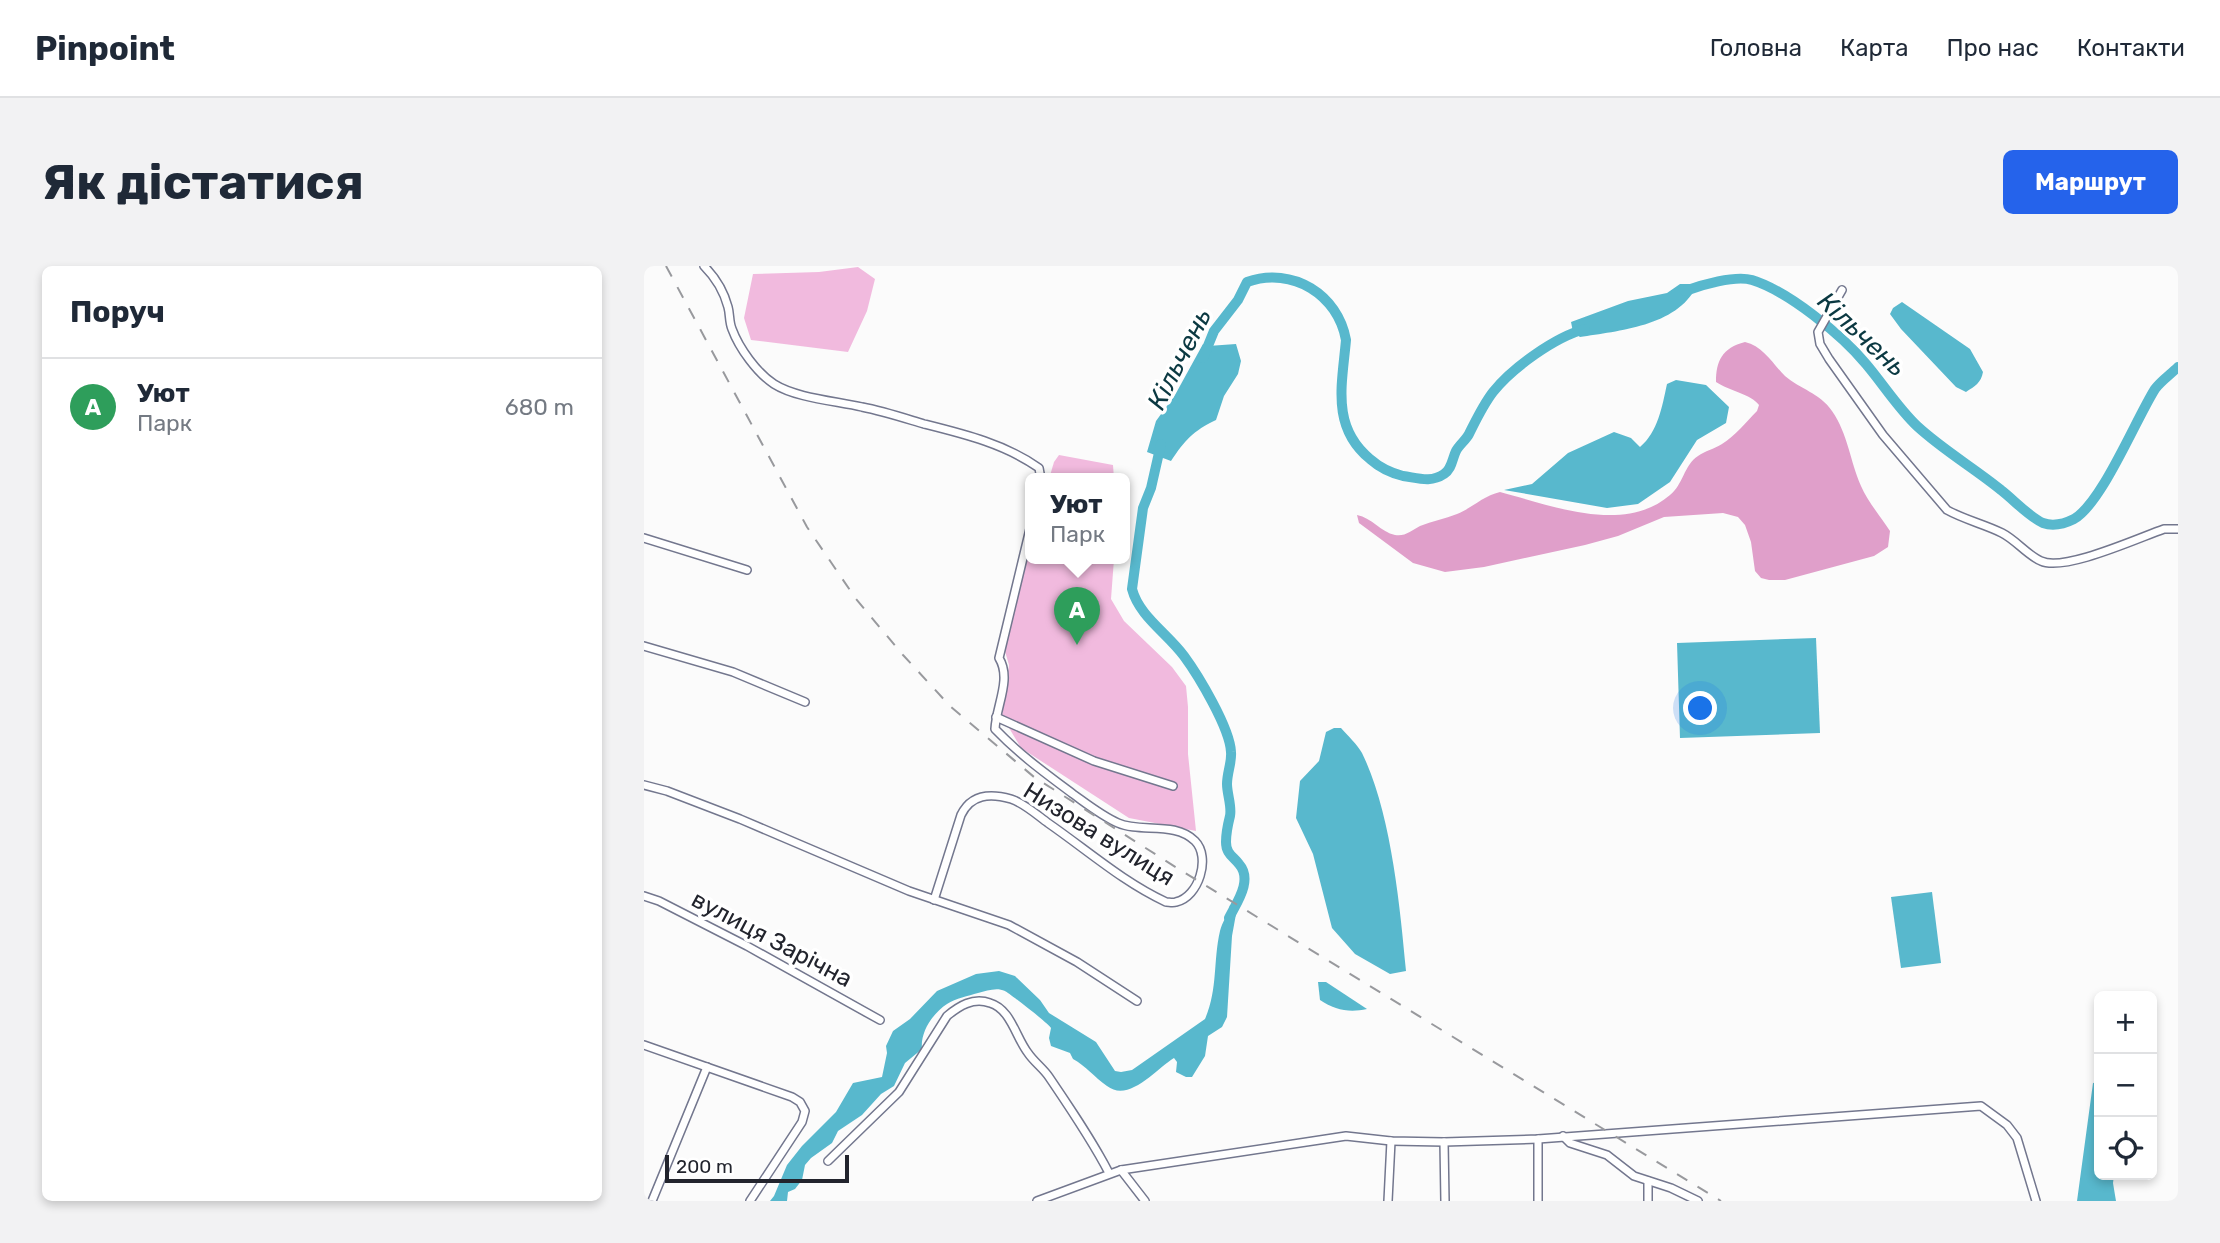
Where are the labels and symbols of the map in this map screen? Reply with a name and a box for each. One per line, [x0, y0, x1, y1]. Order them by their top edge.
water label: Кільчень [1811, 286, 1912, 383]
water label: Кільчень [1141, 304, 1218, 415]
pin: A [1054, 587, 1100, 645]
your location [1683, 691, 1717, 725]
street label: Низова вулиця [1018, 776, 1180, 892]
street label: вулиця Зарічна [687, 885, 857, 993]
scale bar [665, 1152, 849, 1184]

